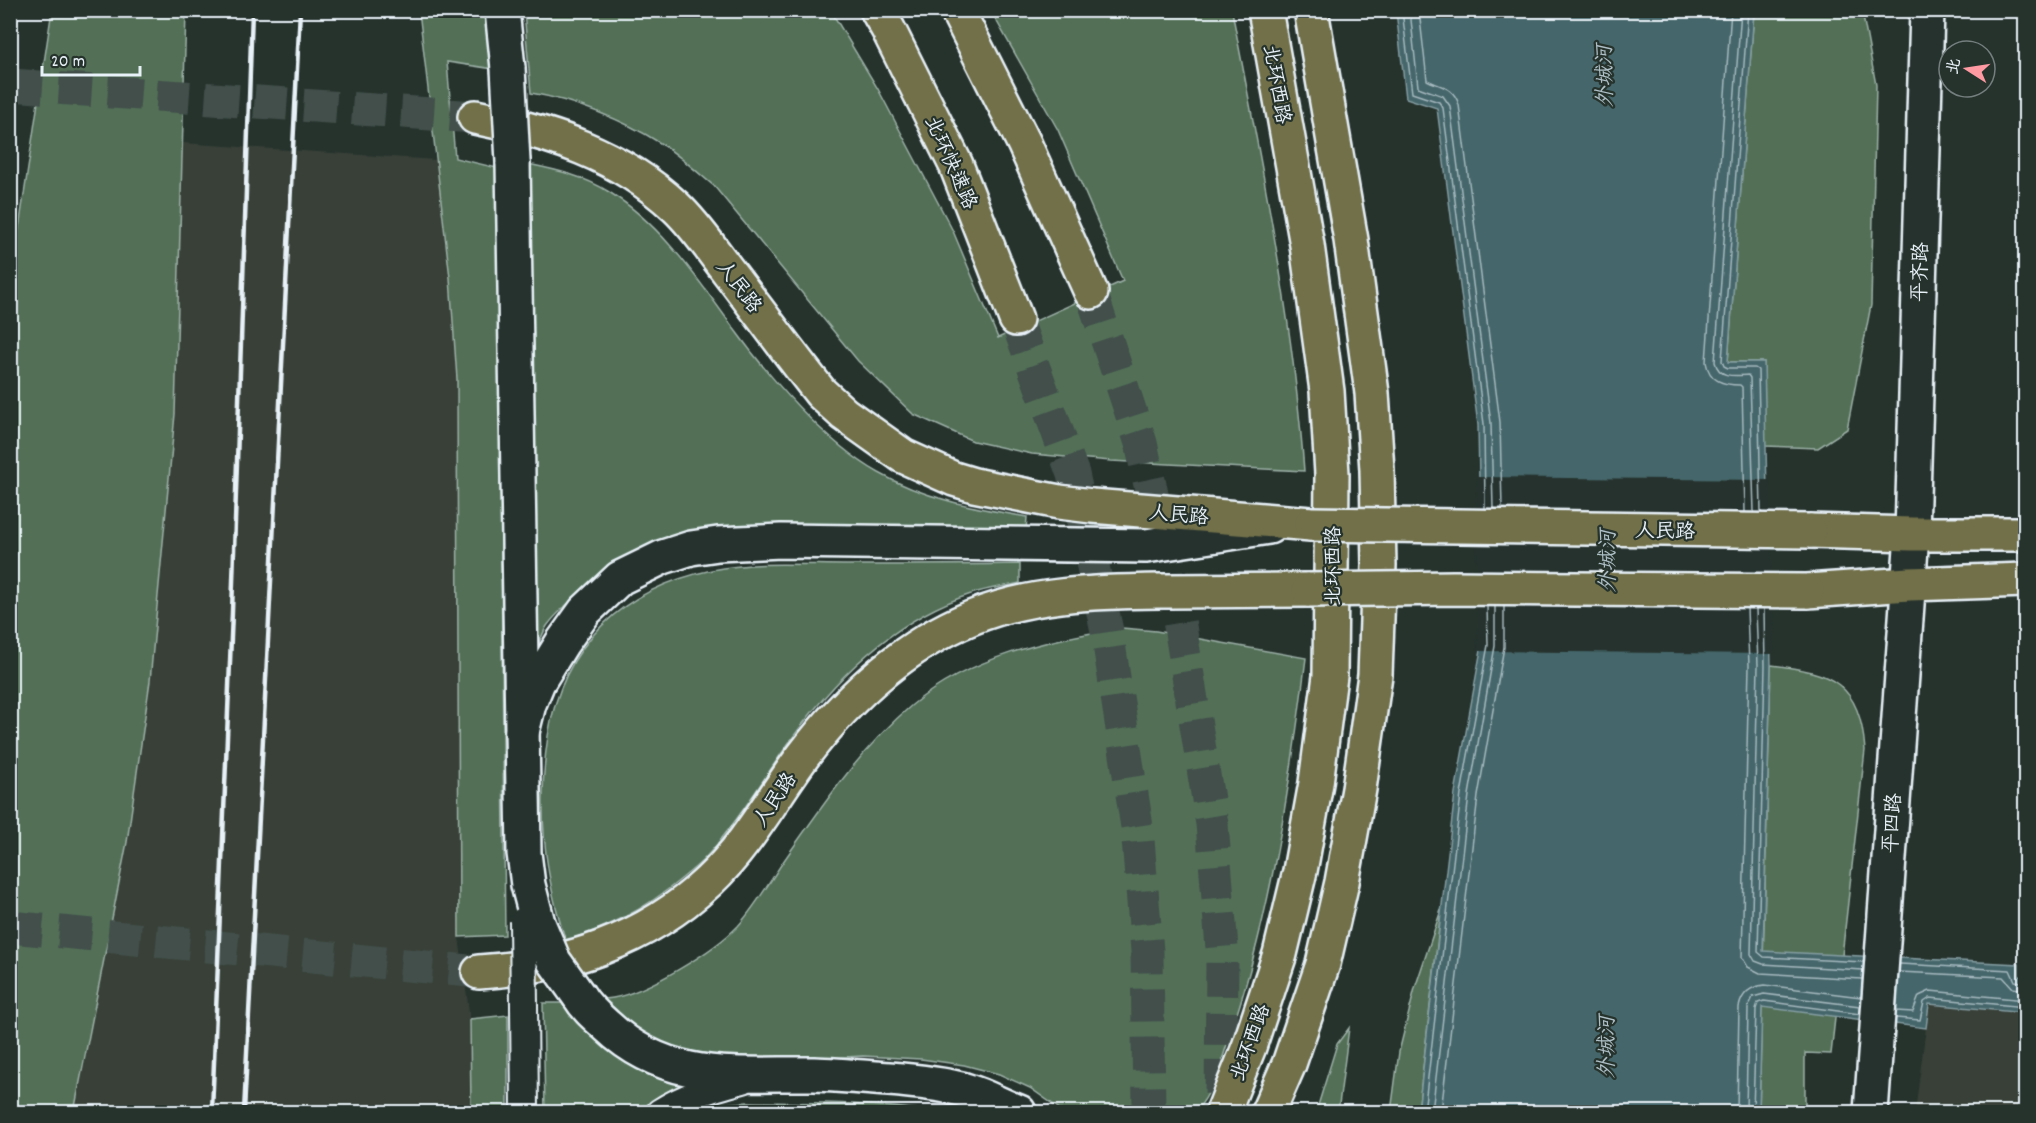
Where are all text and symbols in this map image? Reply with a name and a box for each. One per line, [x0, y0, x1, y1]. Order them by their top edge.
scale bar [42, 39, 140, 77]
north arrow [1937, 39, 1997, 99]
water label: 外城河 [1591, 41, 1623, 108]
street label: 北环西路 [1254, 43, 1296, 127]
text: 20 m [51, 50, 85, 75]
text: 北 [1942, 56, 1968, 77]
street label: 北环快速路 [916, 112, 983, 216]
street label: 平齐路 [1907, 241, 1937, 303]
street label: 人民路 [708, 255, 767, 321]
street label: 人民路 [1148, 500, 1211, 534]
street label: 人民路 [1635, 518, 1696, 548]
street label: 北环西路 [1321, 525, 1349, 606]
water label: 外城河 [1595, 527, 1625, 593]
street label: 人民路 [748, 767, 805, 833]
street label: 平四路 [1878, 791, 1910, 854]
street label: 北环西路 [1225, 1000, 1279, 1085]
water label: 外城河 [1594, 1013, 1624, 1079]

